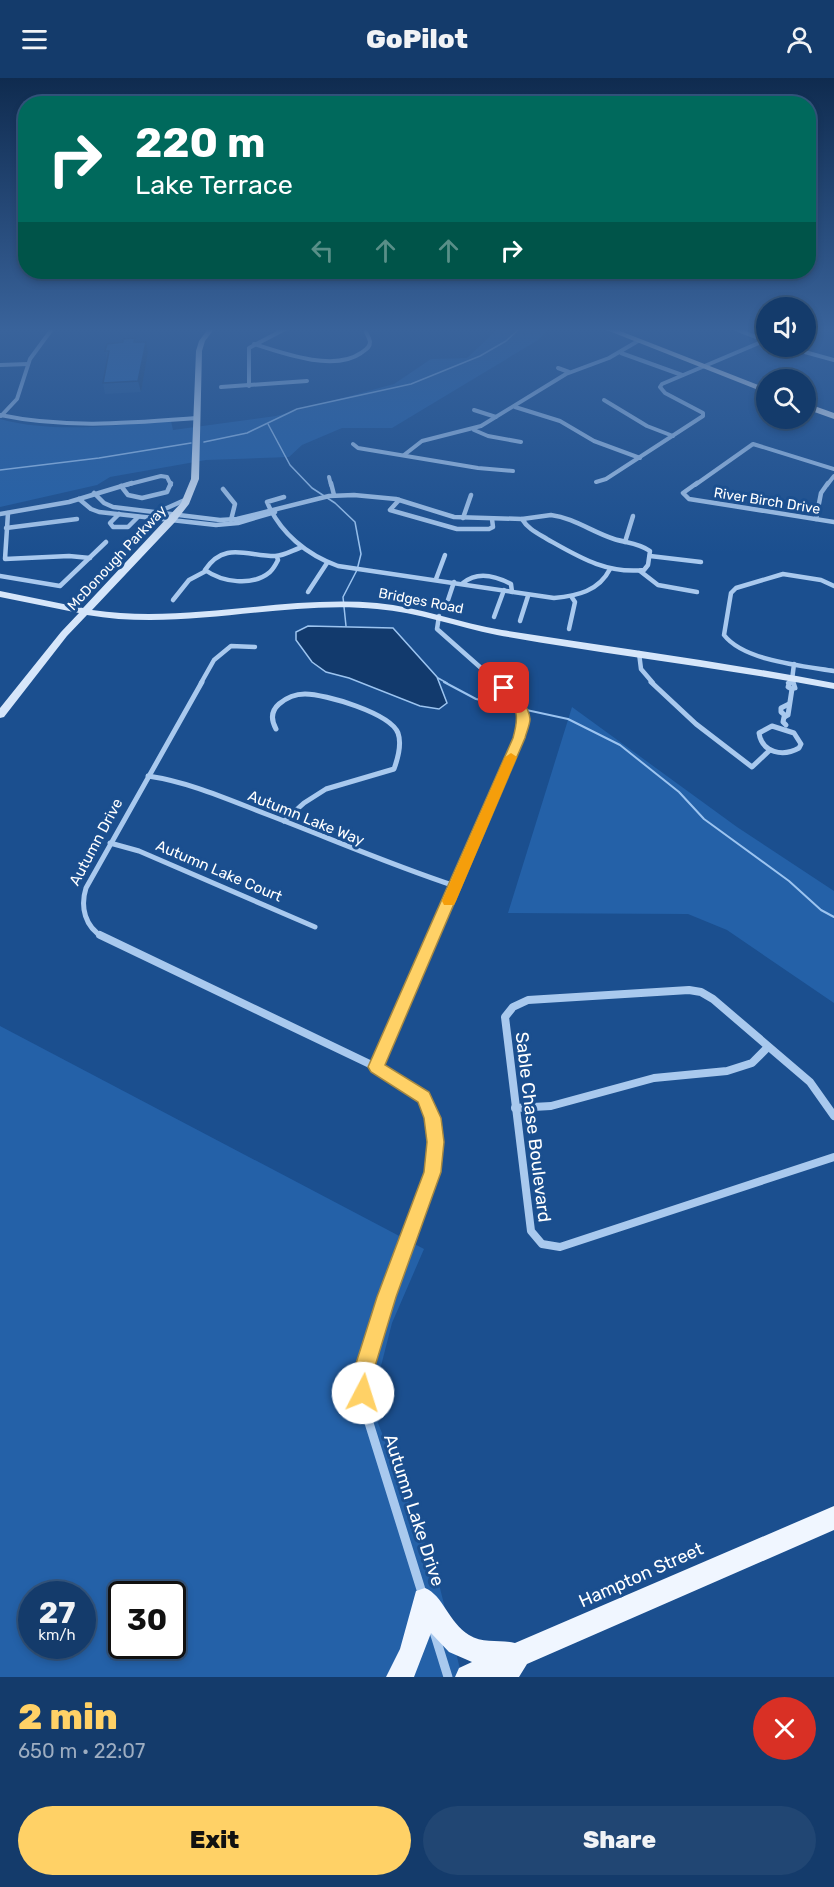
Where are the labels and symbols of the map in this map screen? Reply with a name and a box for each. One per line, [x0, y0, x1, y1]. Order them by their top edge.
street label: River Birch Drive [713, 484, 822, 518]
street label: McDonough Parkway [64, 502, 170, 614]
street label: Bridges Road [377, 584, 465, 618]
pin [478, 662, 529, 713]
street label: Autumn Lake Way [245, 786, 367, 850]
street label: Autumn Drive [66, 795, 126, 889]
street label: Autumn Lake Court [153, 836, 285, 906]
street label: Sable Chase Boulevard [510, 1031, 556, 1223]
position arrow [331, 1361, 395, 1425]
street label: Autumn Lake Drive [379, 1431, 449, 1589]
street label: Hampton Street [575, 1538, 707, 1612]
speed limit sign: 30 [108, 1581, 186, 1659]

